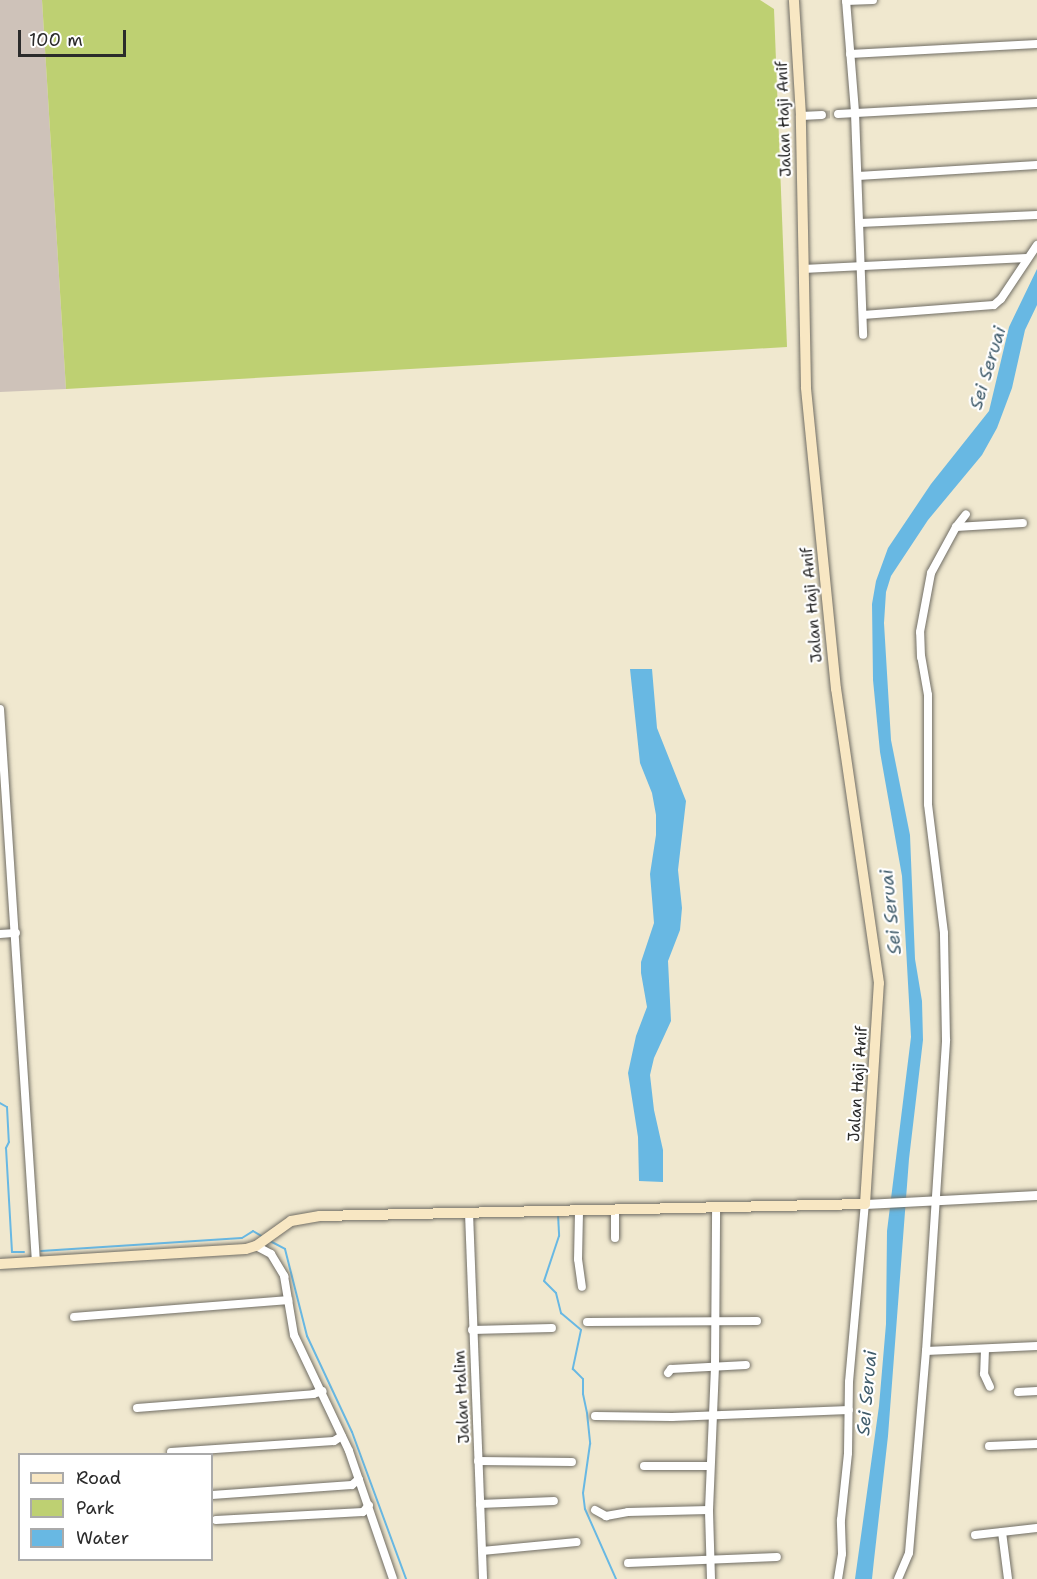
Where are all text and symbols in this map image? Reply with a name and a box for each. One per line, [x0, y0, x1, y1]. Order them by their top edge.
scale bar [21, 18, 129, 56]
text: 100 m [29, 28, 83, 52]
street label: Jalan Haji Anif [772, 61, 796, 177]
water label: Sei Seruai [965, 324, 1011, 412]
street label: Jalan Haji Anif [797, 546, 827, 664]
water label: Sei Seruai [876, 868, 906, 956]
street label: Jalan Haji Anif [844, 1025, 872, 1143]
water label: Sei Seruai [853, 1349, 881, 1437]
street label: Jalan Halim [450, 1350, 474, 1444]
legend [18, 1453, 213, 1561]
text: Road [76, 1466, 121, 1490]
text: Park [76, 1496, 115, 1520]
text: Water [76, 1526, 129, 1550]

